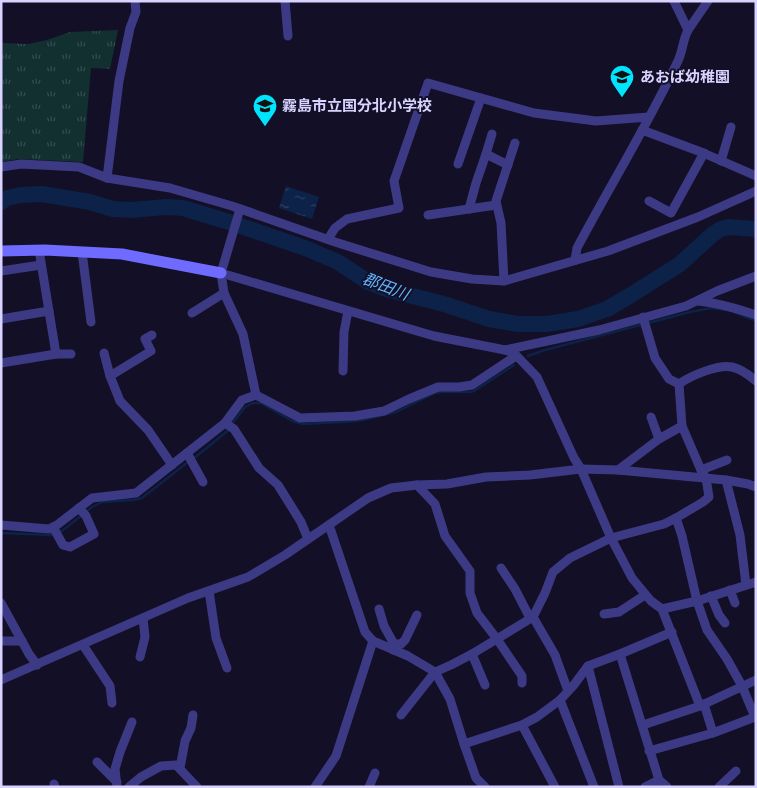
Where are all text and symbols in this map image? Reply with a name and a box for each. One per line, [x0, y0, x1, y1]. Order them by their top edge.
school or university icon: あおば幼稚園 [609, 64, 635, 98]
place label: あおば幼稚園 [640, 68, 730, 85]
school or university icon: 霧島市立国分北小学校 [252, 93, 278, 127]
place label: 霧島市立国分北小学校 [282, 97, 432, 114]
water label: 郡田川 [360, 270, 413, 304]

